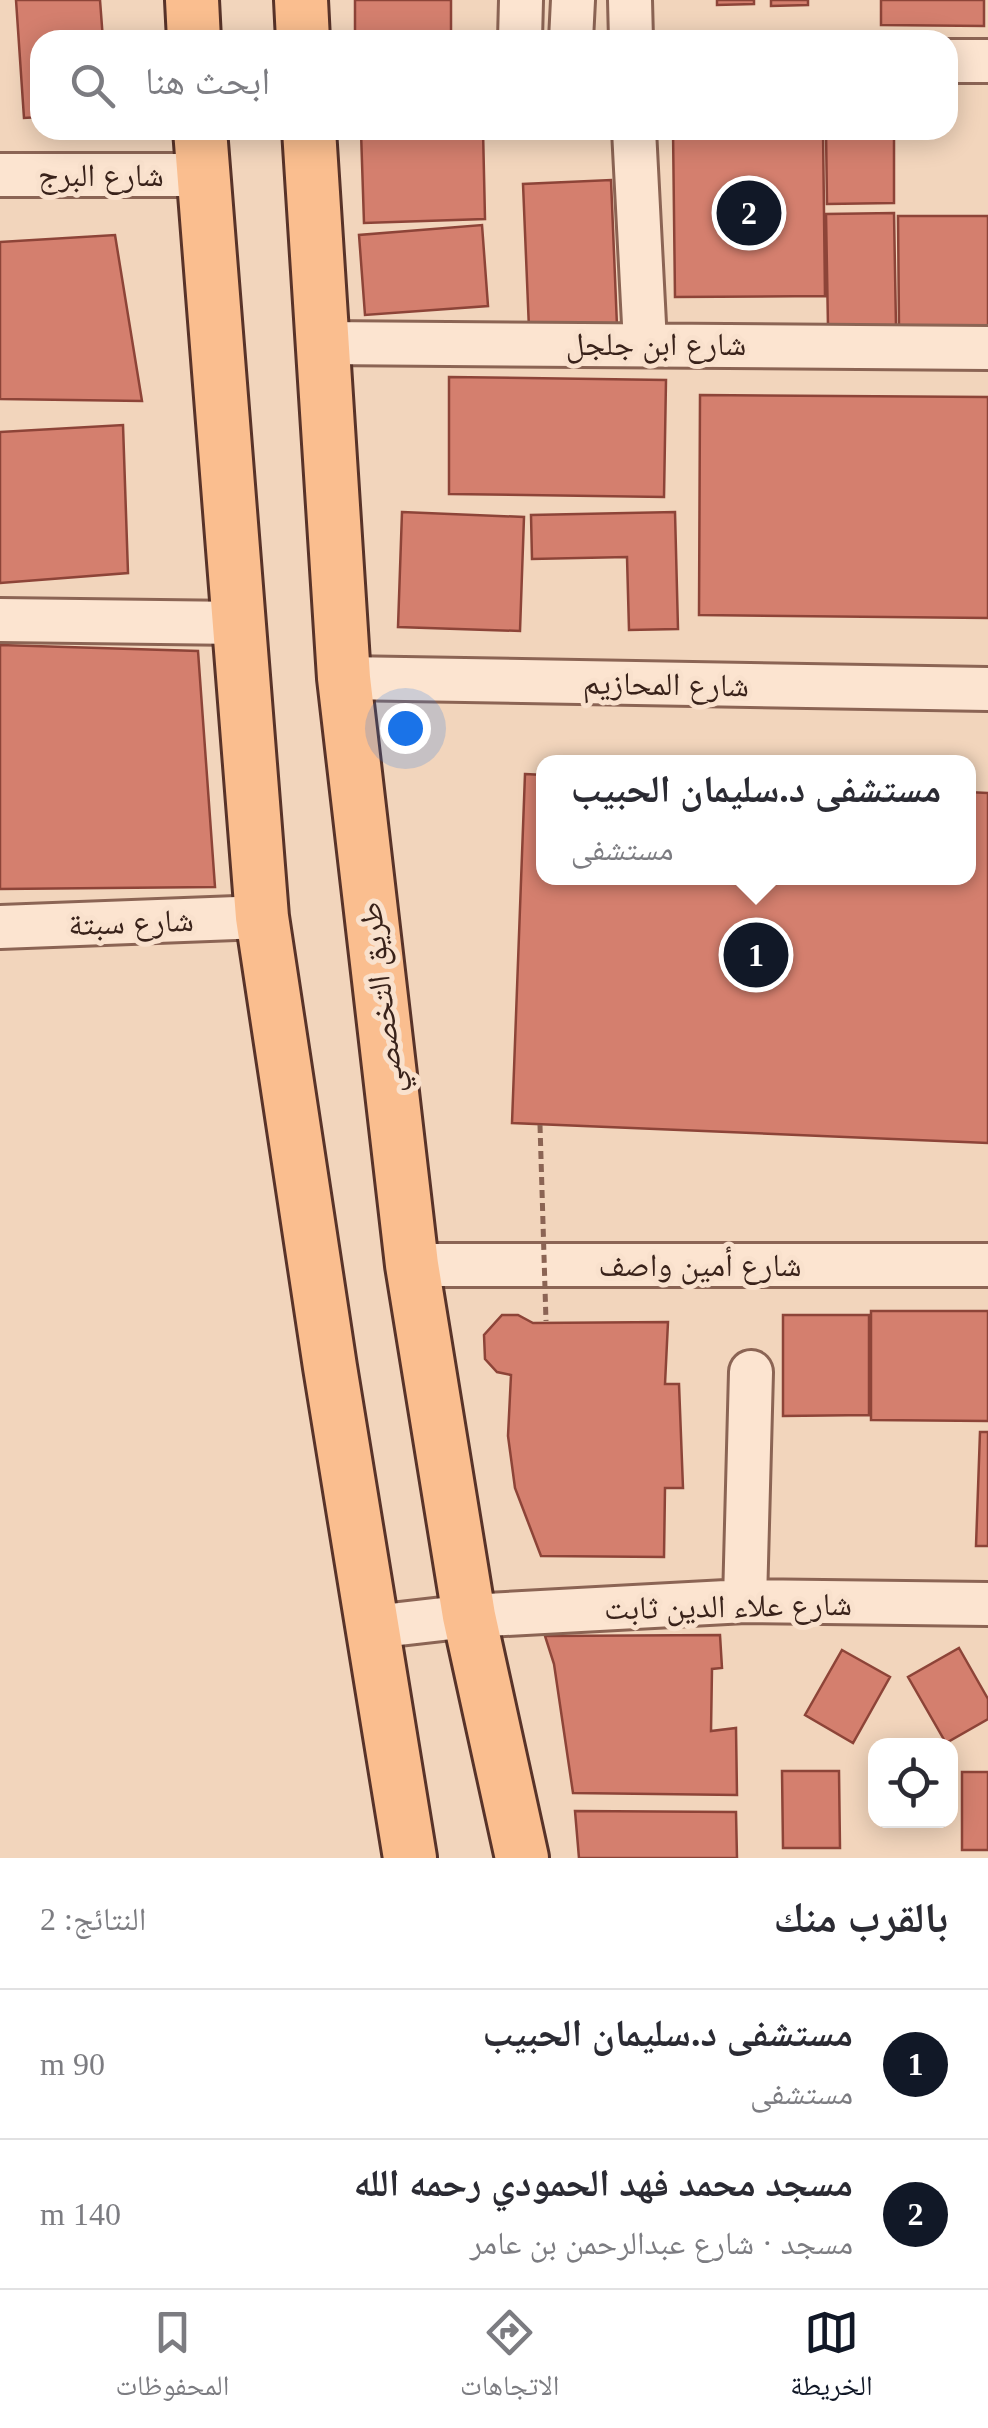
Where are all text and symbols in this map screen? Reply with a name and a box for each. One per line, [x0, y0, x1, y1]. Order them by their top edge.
search box [30, 30, 958, 140]
icon: search [65, 58, 120, 113]
text: ابحث هنا [145, 60, 270, 102]
street label: شارع البرج [38, 157, 164, 195]
pin: 2 [716, 176, 782, 250]
street label: شارع ابن جلجل [566, 326, 746, 364]
street label: شارع المحازيم [583, 665, 749, 706]
your location [380, 703, 431, 754]
popup [536, 755, 976, 885]
text: مستشفى د.سليمان الحبيب [571, 768, 941, 810]
text: مستشفى [571, 831, 674, 867]
street label: طريق التخصصي [351, 899, 418, 1096]
street label: شارع سبتة [68, 902, 194, 944]
pin: 1 [724, 918, 788, 992]
street label: شارع أمين واصف [598, 1246, 802, 1285]
street label: شارع علاء الدين ثابت [604, 1586, 852, 1628]
map controls [868, 1738, 958, 1828]
button: locate [868, 1738, 958, 1828]
text: بالقرب منك [774, 1895, 948, 1941]
text: النتائج: 2 [40, 1901, 146, 1937]
text: مستشفى د.سليمان الحبيب [482, 2012, 853, 2054]
text: 90 m [40, 2046, 105, 2082]
text: 1 [908, 2046, 924, 2082]
text: مستشفى [750, 2075, 853, 2111]
text: مسجد محمد فهد الحمودي رحمه الله [353, 2162, 853, 2204]
text: 140 m [40, 2196, 121, 2232]
text: 2 [908, 2196, 924, 2232]
text: مسجد · شارع عبدالرحمن بن عامر [470, 2225, 853, 2261]
tab: المحفوظات [115, 2305, 229, 2413]
tab: الاتجاهات [460, 2305, 559, 2413]
tab: الخريطة [790, 2305, 873, 2413]

